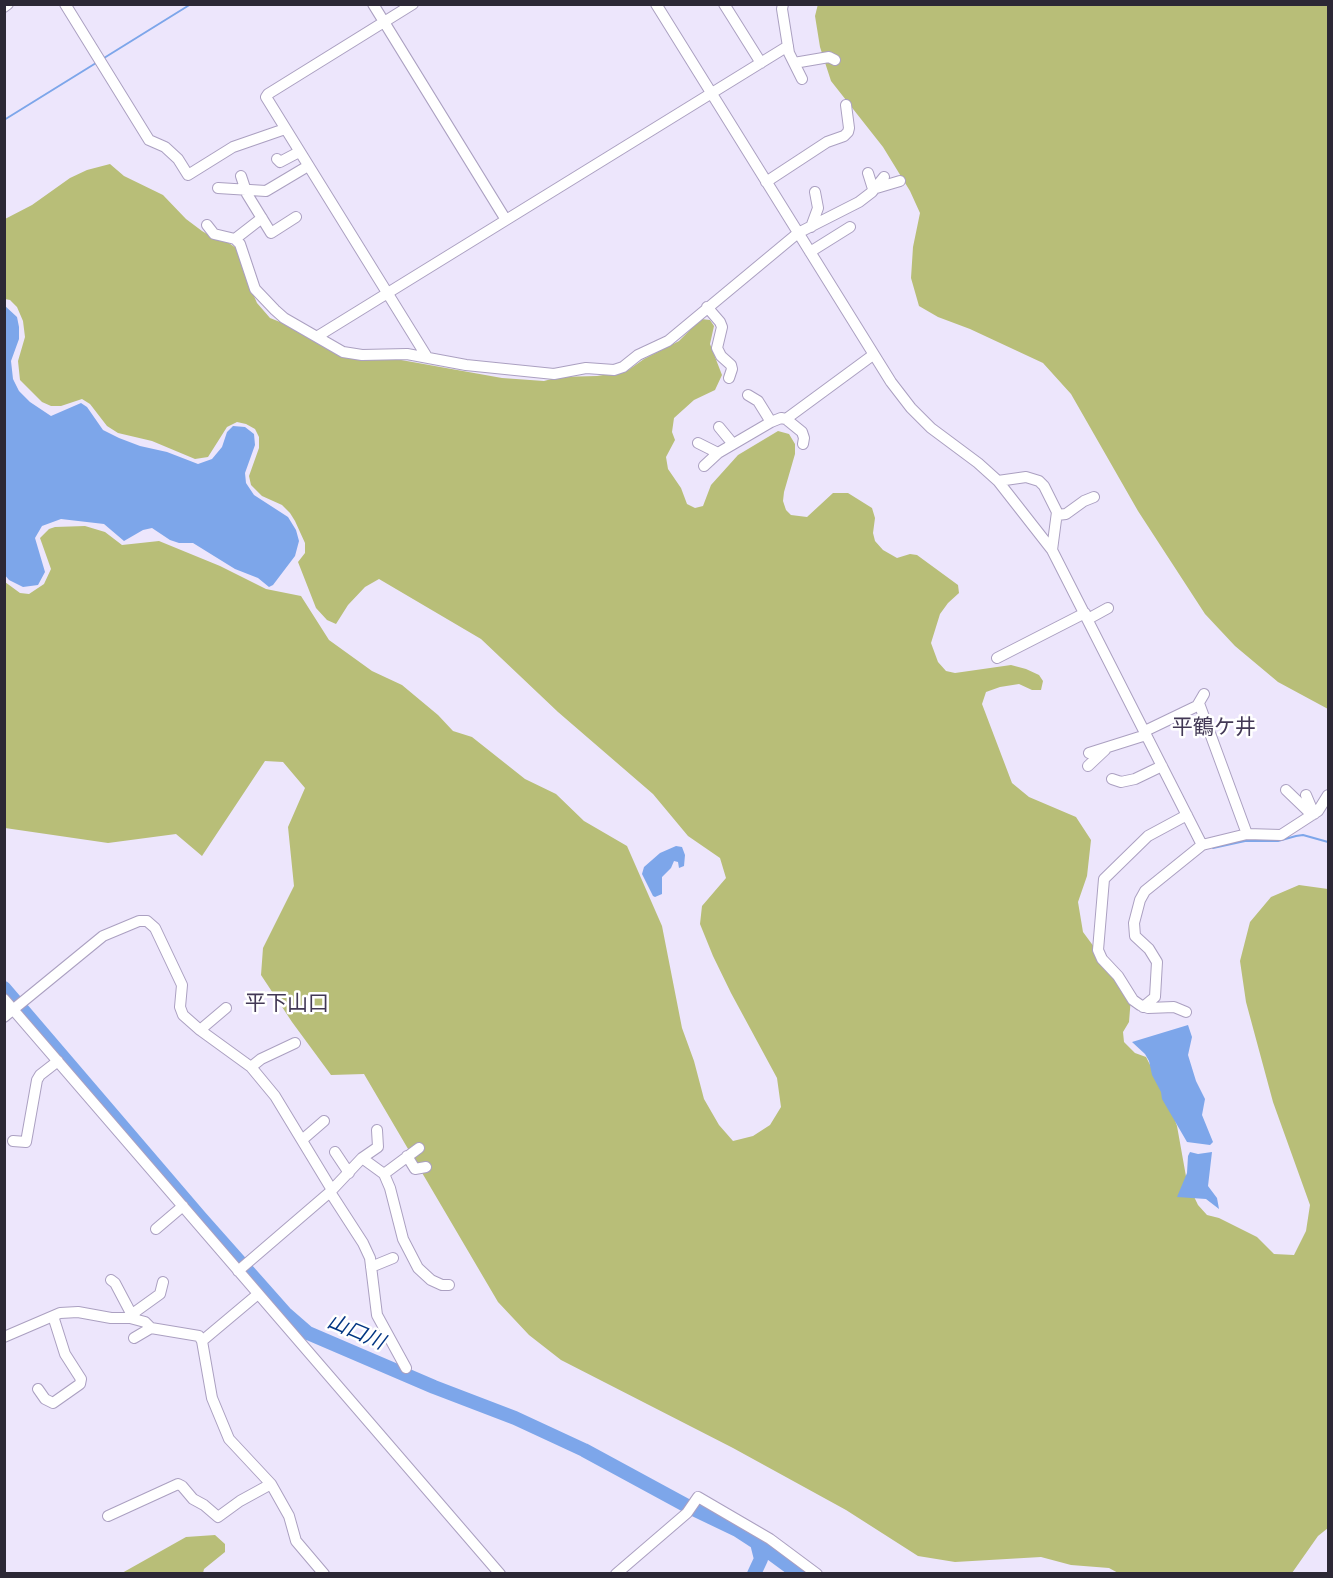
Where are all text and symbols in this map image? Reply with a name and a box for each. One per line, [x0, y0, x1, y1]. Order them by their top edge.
district label: 平鶴ケ井 [1172, 715, 1256, 741]
district label: 平下山口 [245, 991, 329, 1017]
water label: 山口川 [324, 1309, 388, 1355]

